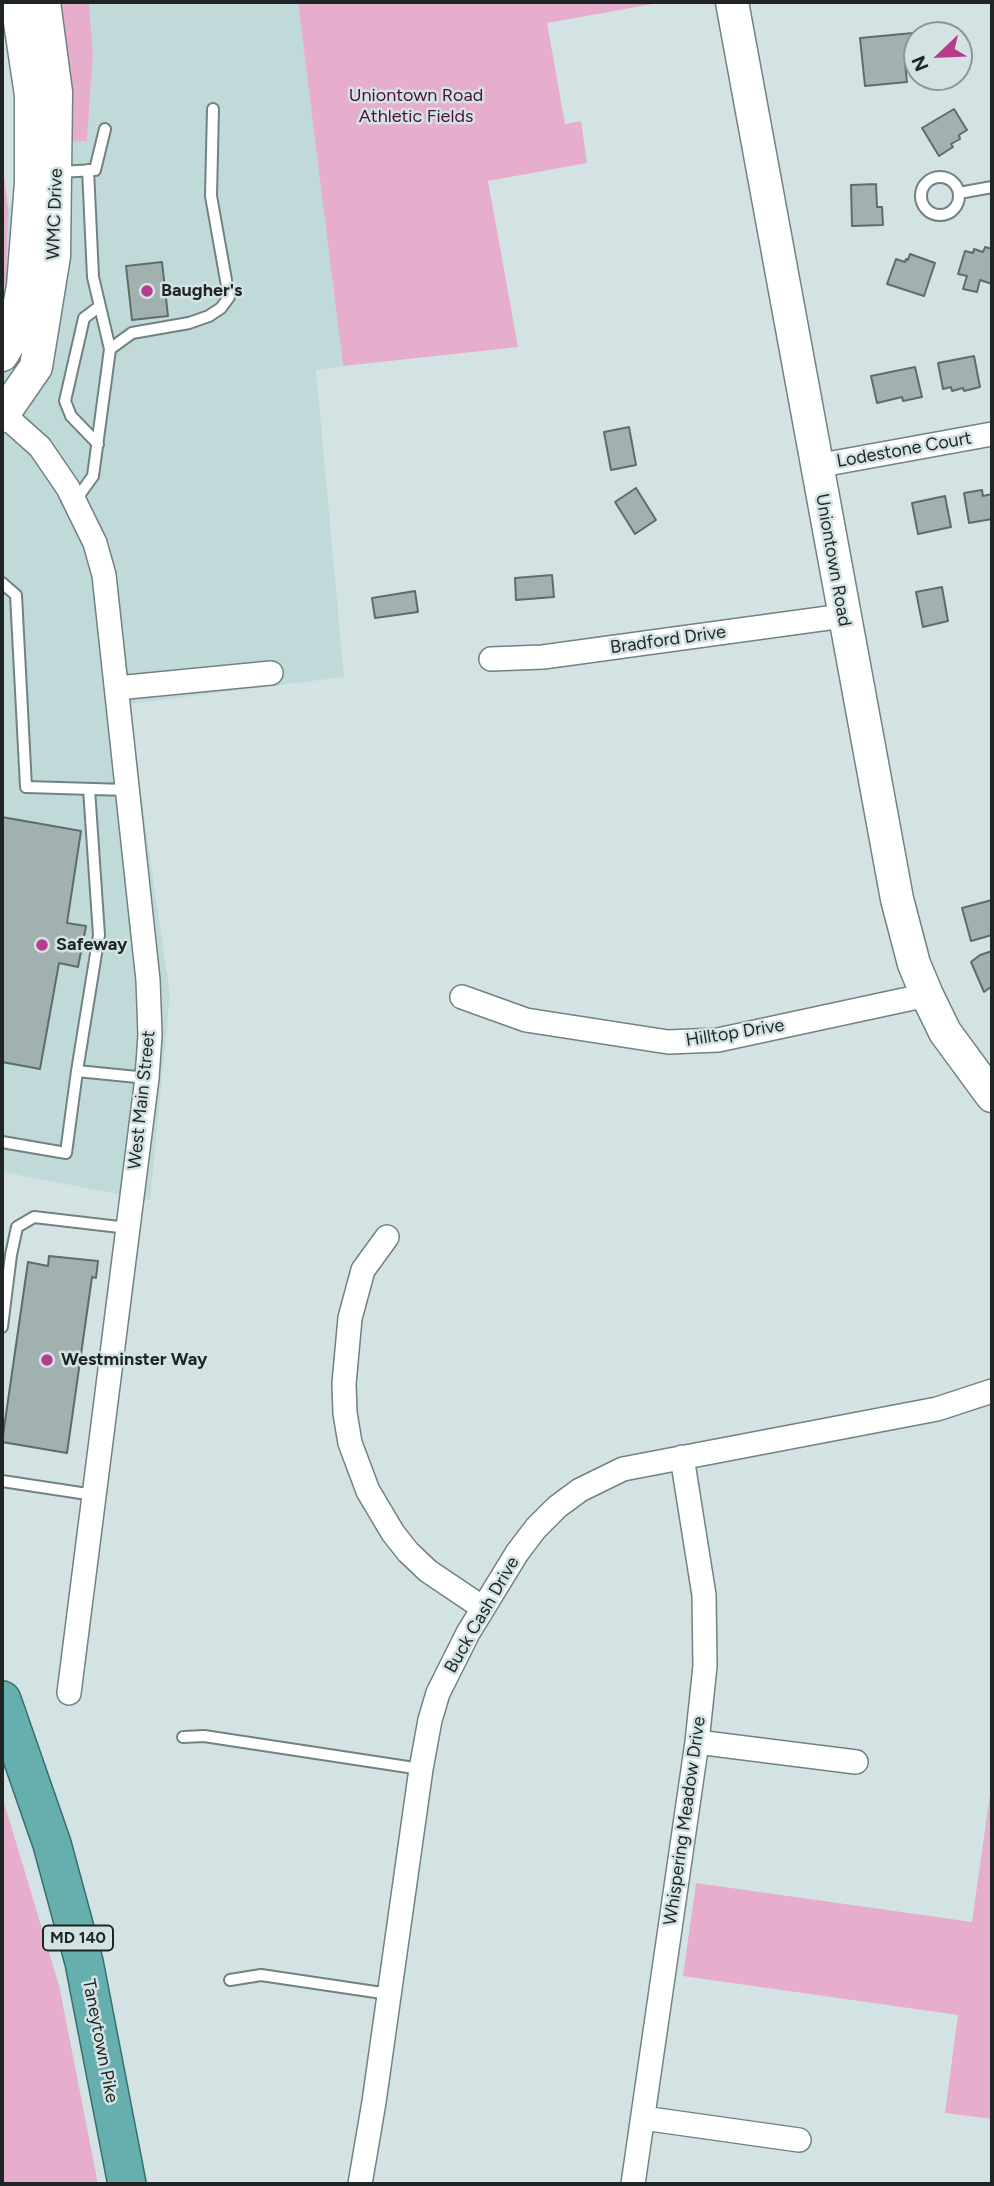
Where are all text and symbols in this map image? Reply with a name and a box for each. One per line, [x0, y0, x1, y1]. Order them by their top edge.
north arrow [903, 21, 973, 91]
text: N [907, 52, 934, 75]
park label: Uniontown Road Athletic Fields [349, 85, 483, 128]
street label: WMC Drive [43, 168, 67, 260]
place label: Baugher's [161, 280, 243, 302]
marker: Baugher's [139, 283, 155, 299]
street label: Lodestone Court [835, 428, 973, 472]
street label: Uniontown Road [811, 492, 855, 628]
street label: Bradford Drive [609, 621, 727, 659]
place label: Safeway [56, 934, 127, 956]
marker: Safeway [34, 937, 50, 953]
street label: Hilltop Drive [684, 1015, 786, 1051]
street label: West Main Street [124, 1030, 160, 1170]
place label: Westminster Way [61, 1349, 207, 1371]
marker: Westminster Way [39, 1352, 55, 1368]
street label: Buck Cash Drive [440, 1553, 524, 1677]
street label: Whispering Meadow Drive [660, 1715, 710, 1927]
road number: MD 140 [43, 1926, 113, 1950]
street label: Taneytown Pike [77, 1977, 123, 2105]

